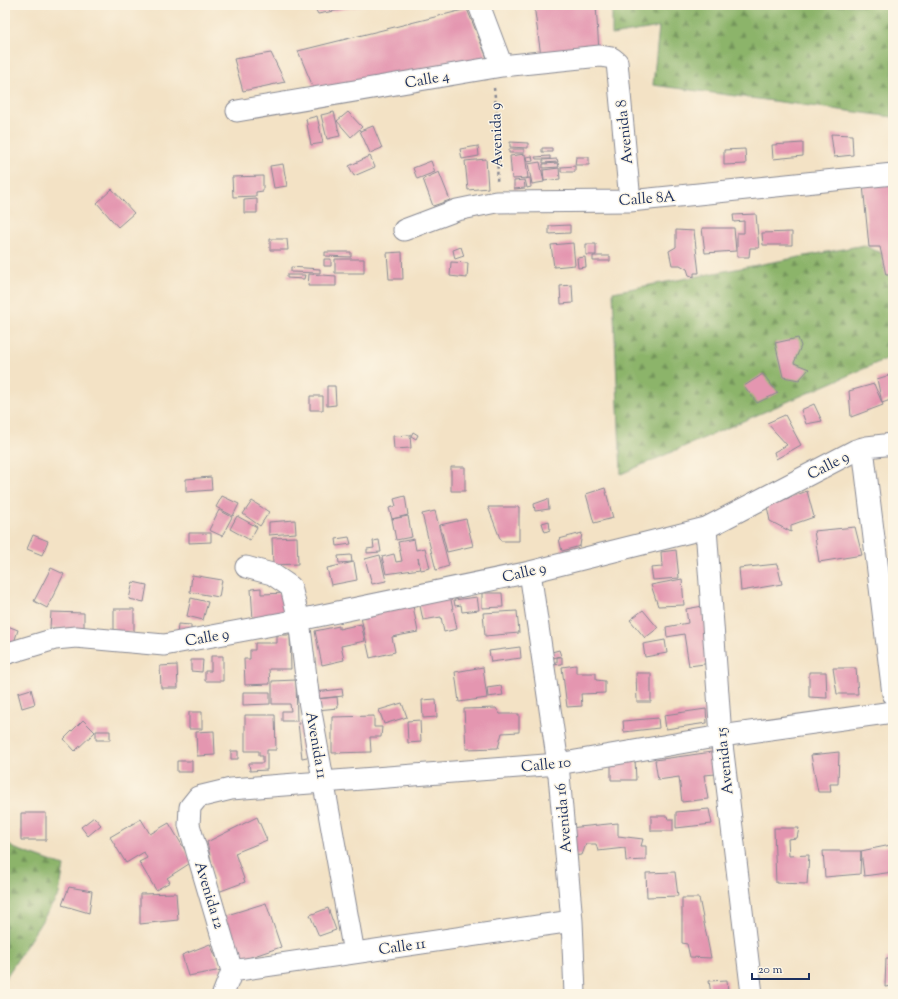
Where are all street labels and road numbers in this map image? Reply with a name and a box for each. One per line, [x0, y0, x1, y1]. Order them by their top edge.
street label: Calle 4 [403, 66, 452, 95]
street label: Avenida 8 [612, 98, 639, 165]
street label: Avenida 9 [486, 102, 509, 168]
street label: Calle 8A [618, 187, 676, 212]
street label: Calle 9 [804, 447, 853, 486]
street label: Calle 9 [500, 558, 548, 589]
street label: Calle 9 [184, 624, 231, 653]
street label: Avenida 11 [299, 710, 332, 780]
street label: Avenida 15 [712, 726, 739, 796]
street label: Calle 10 [520, 752, 572, 779]
street label: Avenida 16 [551, 782, 578, 854]
street label: Avenida 12 [188, 859, 229, 932]
street label: Calle 11 [377, 934, 427, 961]

